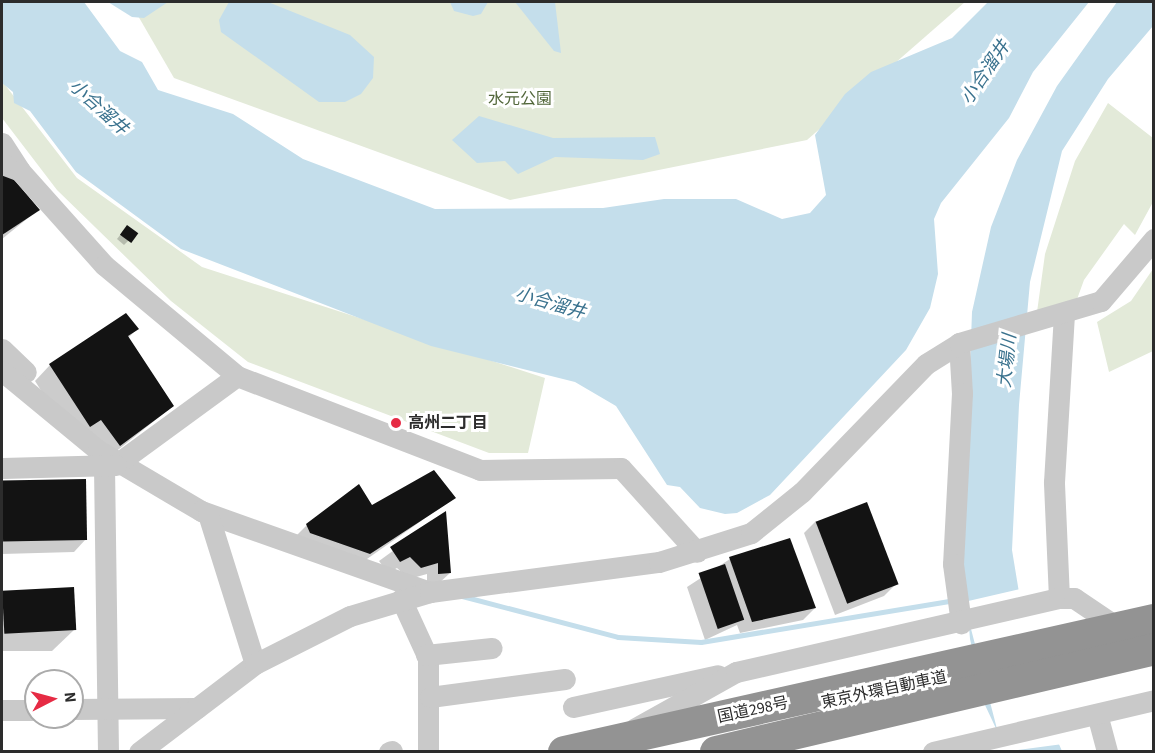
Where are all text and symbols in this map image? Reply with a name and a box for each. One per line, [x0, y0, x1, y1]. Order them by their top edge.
water label: 小合溜井 [957, 37, 1015, 109]
water label: 小合溜井 [64, 76, 132, 140]
park label: 水元公園 [488, 89, 552, 109]
water label: 小合溜井 [512, 284, 588, 324]
water label: 大場川 [994, 333, 1022, 389]
place label: 高州二丁目 [408, 413, 488, 433]
marker: 高州二丁目 [389, 416, 403, 430]
street label: 東京外環自動車道 [819, 667, 949, 713]
north arrow [24, 669, 84, 729]
text: N [58, 691, 81, 704]
street label: 国道298号 [716, 693, 790, 727]

